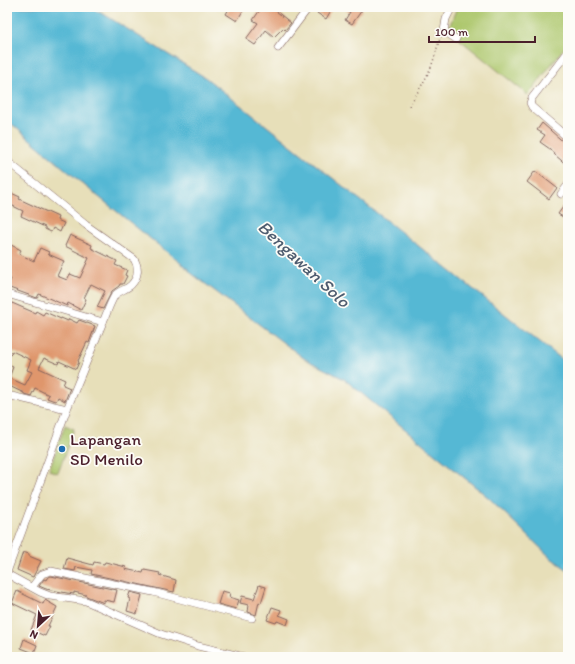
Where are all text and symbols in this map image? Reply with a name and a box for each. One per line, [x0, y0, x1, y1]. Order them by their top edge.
scale bar [429, 18, 535, 44]
text: 100 m [435, 25, 468, 39]
water label: Bengawan Solo [253, 216, 355, 313]
place label: Lapangan SD Menilo [70, 429, 143, 469]
marker: Lapangan SD Menilo [57, 444, 67, 454]
north arrow [18, 606, 58, 646]
text: N [28, 627, 40, 642]

